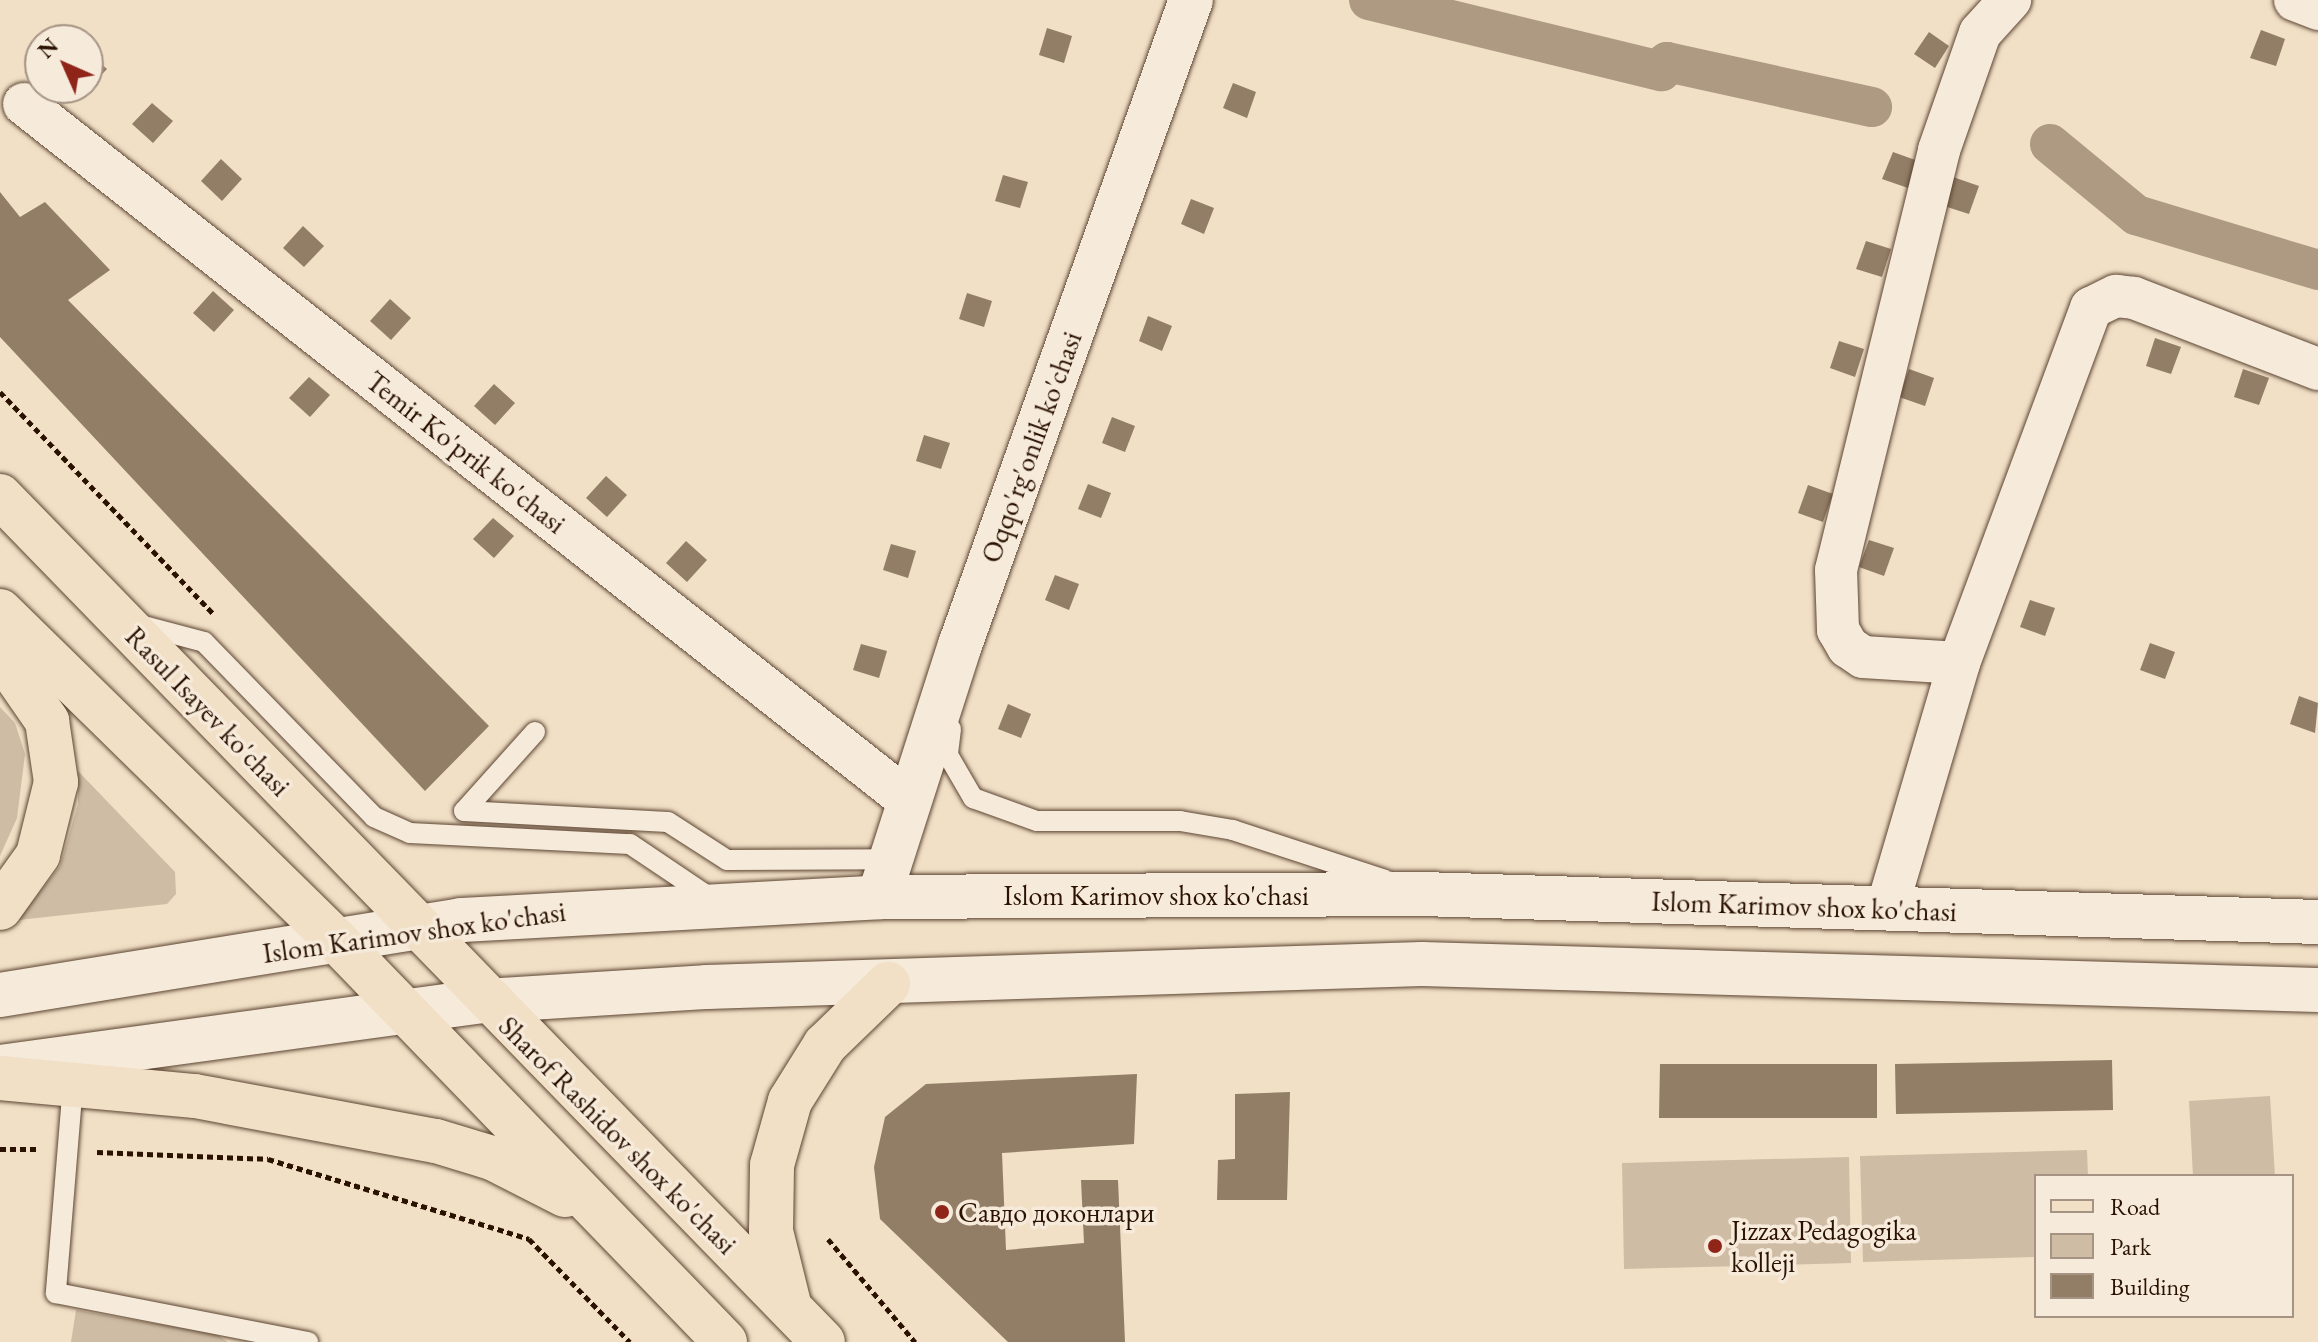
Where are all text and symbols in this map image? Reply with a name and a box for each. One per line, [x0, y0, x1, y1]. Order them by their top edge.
north arrow [24, 24, 104, 104]
text: N [32, 32, 65, 65]
street label: Oqqo'rg'onlik ko'chasi [974, 327, 1088, 567]
street label: Temir Ko'prik ko'chasi [360, 364, 572, 540]
street label: Rasul Isayev ko'chasi [119, 619, 297, 803]
street label: Islom Karimov shox ko'chasi [1003, 878, 1309, 912]
street label: Islom Karimov shox ko'chasi [1651, 884, 1957, 928]
street label: Islom Karimov shox ko'chasi [260, 894, 568, 970]
street label: Sharof Rashidov shox ko'chasi [492, 1009, 744, 1261]
legend [2034, 1174, 2294, 1318]
text: Road [2110, 1191, 2160, 1222]
place label: Cавдо доконлари [958, 1195, 1155, 1229]
marker: Cавдо доконлари [933, 1203, 951, 1221]
place label: Jizzax Pedagogika kolleji [1731, 1213, 1917, 1279]
text: Park [2110, 1231, 2151, 1262]
marker: Jizzax Pedagogika kolleji [1706, 1237, 1724, 1255]
text: Building [2110, 1271, 2190, 1302]

